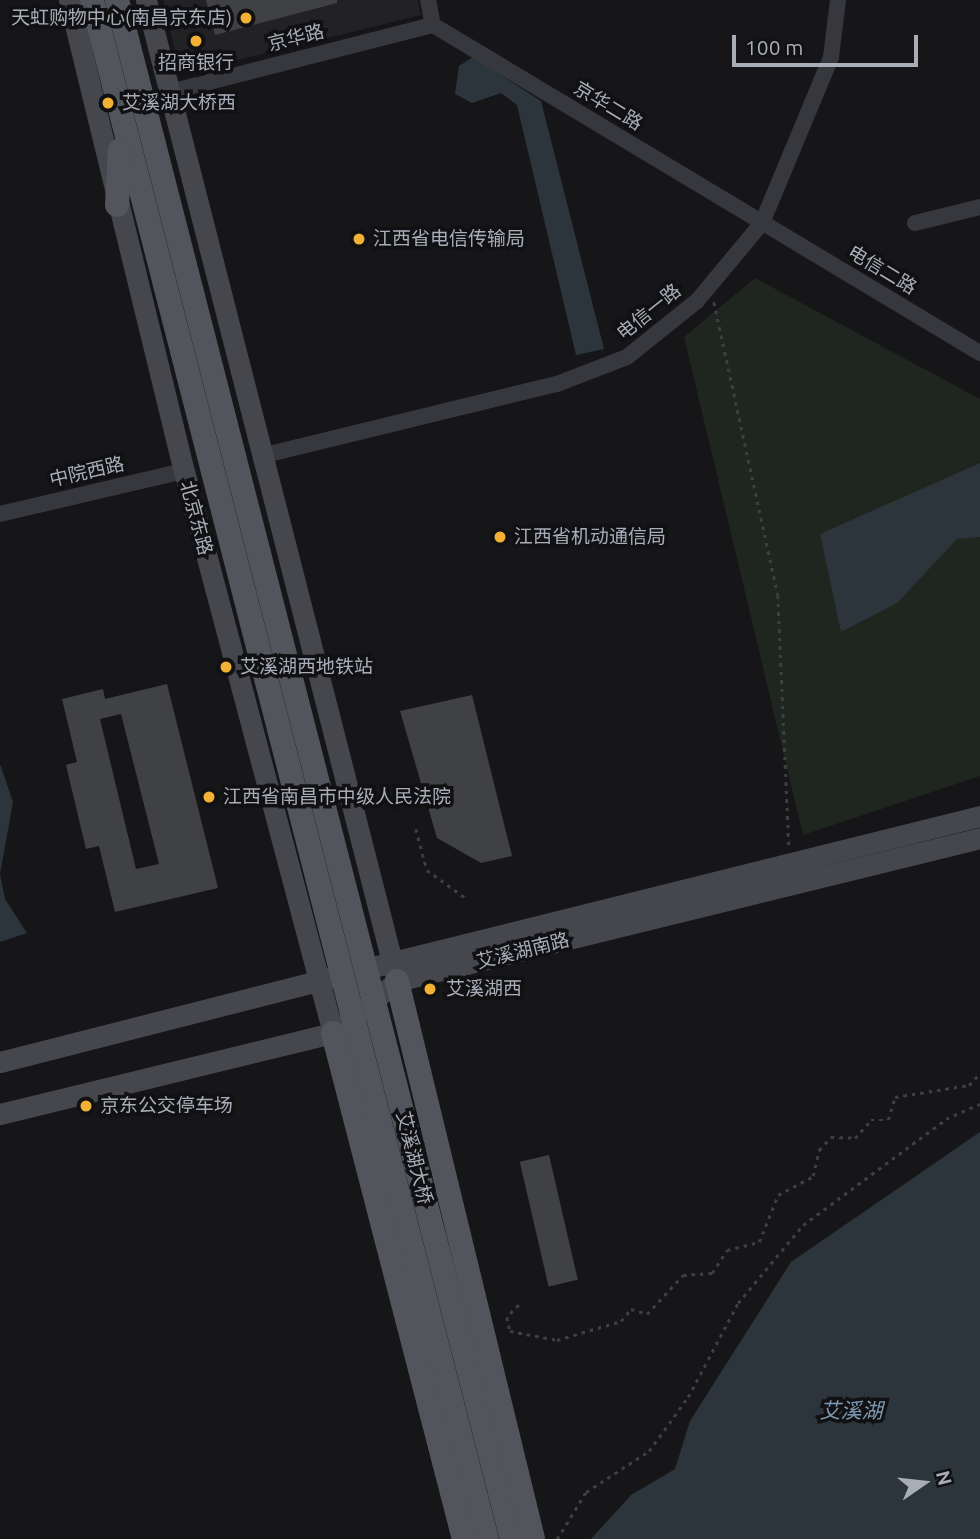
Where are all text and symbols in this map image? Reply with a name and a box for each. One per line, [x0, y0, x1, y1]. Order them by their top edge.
place label: 天虹购物中心(南昌京东店) [11, 7, 232, 29]
marker: 天虹购物中心(南昌京东店) [238, 10, 254, 26]
street label: 京华路 [266, 20, 326, 56]
scale bar [735, 21, 920, 65]
marker: 招商银行 [188, 33, 204, 49]
text: 100 m [745, 35, 803, 59]
place label: 招商银行 [158, 52, 234, 74]
street label: 京华二路 [570, 77, 646, 135]
place label: 艾溪湖大桥西 [122, 92, 236, 114]
marker: 艾溪湖大桥西 [100, 95, 116, 111]
place label: 江西省电信传输局 [373, 228, 525, 250]
marker: 江西省电信传输局 [351, 231, 367, 247]
street label: 电信二路 [844, 241, 920, 299]
street label: 电信一路 [612, 279, 686, 345]
street label: 中院西路 [47, 452, 127, 492]
street label: 北京东路 [175, 478, 217, 558]
place label: 江西省机动通信局 [514, 526, 666, 548]
marker: 江西省机动通信局 [492, 529, 508, 545]
place label: 艾溪湖西地铁站 [240, 656, 373, 678]
marker: 艾溪湖西地铁站 [218, 659, 234, 675]
place label: 江西省南昌市中级人民法院 [223, 786, 451, 808]
marker: 江西省南昌市中级人民法院 [201, 789, 217, 805]
street label: 艾溪湖南路 [474, 928, 572, 974]
place label: 艾溪湖西 [446, 978, 522, 1000]
marker: 艾溪湖西 [420, 979, 440, 999]
place label: 京东公交停车场 [100, 1095, 233, 1117]
marker: 京东公交停车场 [78, 1098, 94, 1114]
street label: 艾溪湖大桥 [391, 1109, 437, 1207]
water label: 艾溪湖 [820, 1397, 882, 1423]
north arrow [889, 1448, 959, 1518]
text: N [932, 1468, 957, 1487]

